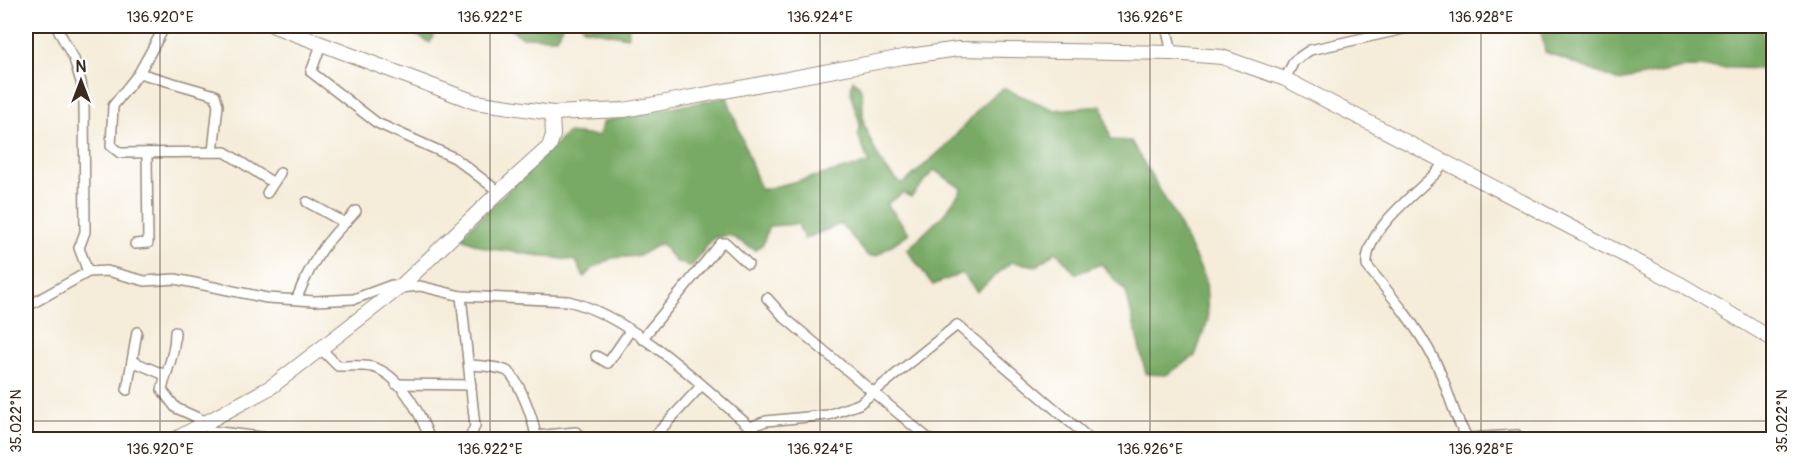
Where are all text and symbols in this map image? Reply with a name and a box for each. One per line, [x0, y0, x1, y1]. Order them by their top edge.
text: 136.920°E [127, 8, 194, 27]
text: 136.922°E [457, 8, 523, 27]
text: 136.924°E [787, 8, 853, 27]
text: 136.926°E [1117, 8, 1183, 27]
text: 136.928°E [1449, 8, 1513, 27]
north arrow [51, 51, 111, 111]
text: N [76, 57, 87, 77]
text: 35.022°N [7, 389, 26, 453]
text: 35.022°N [1773, 389, 1792, 453]
text: 136.920°E [127, 440, 194, 459]
text: 136.922°E [457, 440, 523, 459]
text: 136.924°E [787, 440, 853, 459]
text: 136.926°E [1117, 440, 1183, 459]
text: 136.928°E [1449, 440, 1513, 459]

